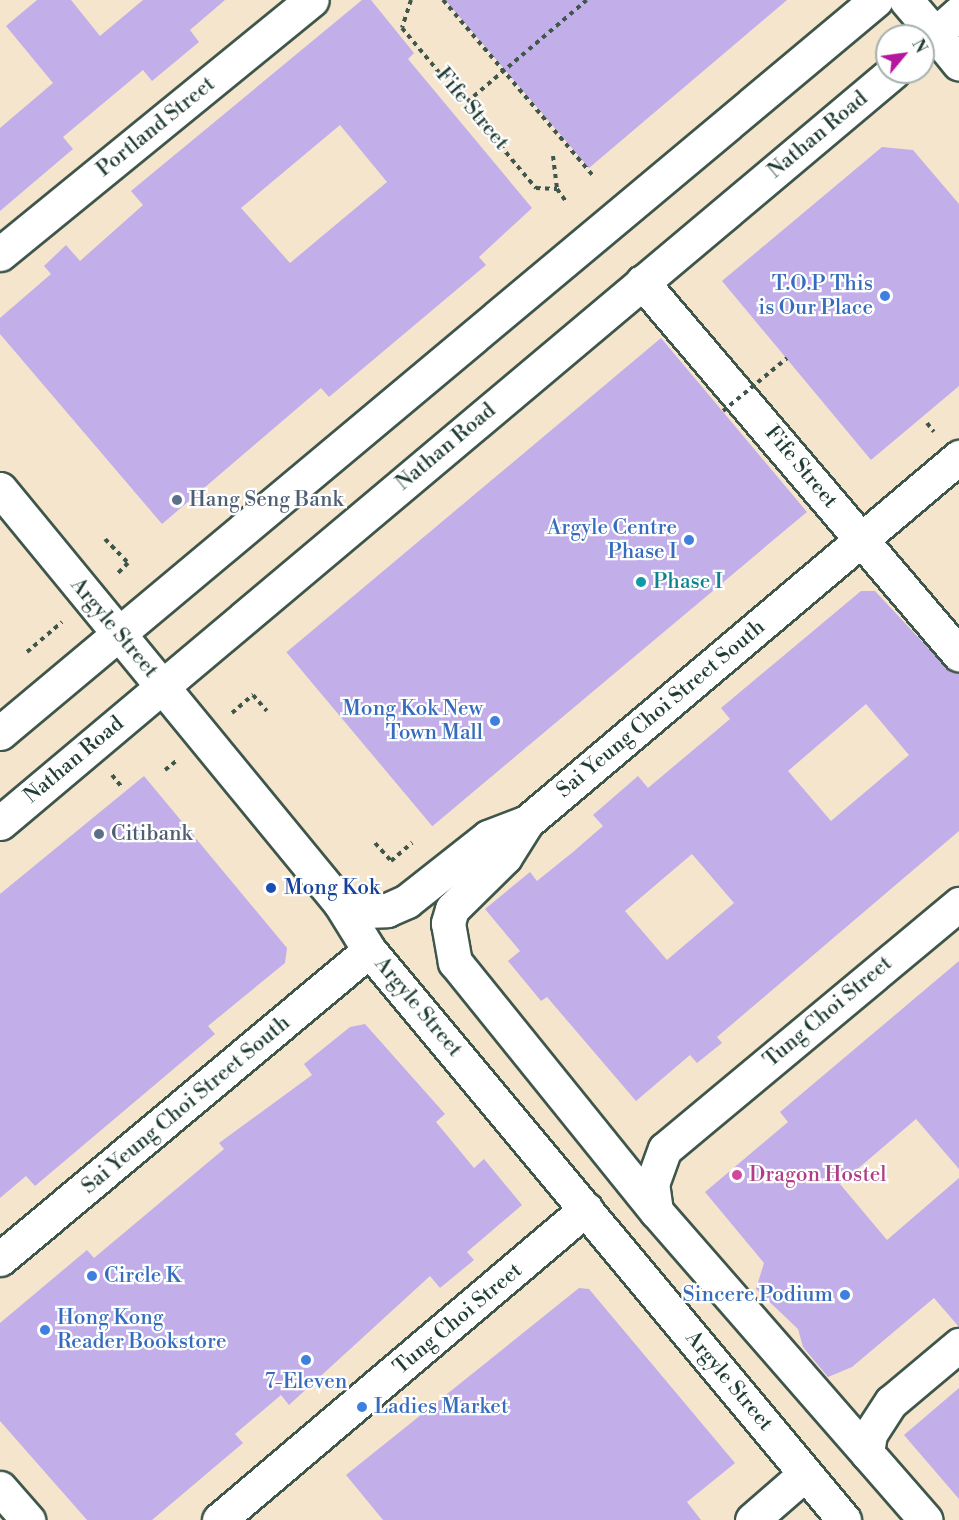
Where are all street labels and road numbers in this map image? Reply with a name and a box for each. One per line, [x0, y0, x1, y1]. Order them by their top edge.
street label: Fife Street [430, 63, 514, 155]
street label: Portland Street [92, 72, 220, 182]
street label: Nathan Road [763, 86, 873, 184]
street label: Nathan Road [391, 398, 501, 496]
street label: Fife Street [759, 421, 843, 513]
street label: Argyle Street [65, 573, 163, 683]
street label: Sai Yeung Choi Street South [552, 615, 770, 803]
street label: Nathan Road [19, 711, 129, 809]
street label: Tung Choi Street [759, 951, 897, 1073]
street label: Argyle Street [369, 952, 467, 1062]
street label: Sai Yeung Choi Street South [77, 1011, 295, 1199]
street label: Tung Choi Street [389, 1258, 527, 1380]
street label: Argyle Street [680, 1326, 778, 1436]

